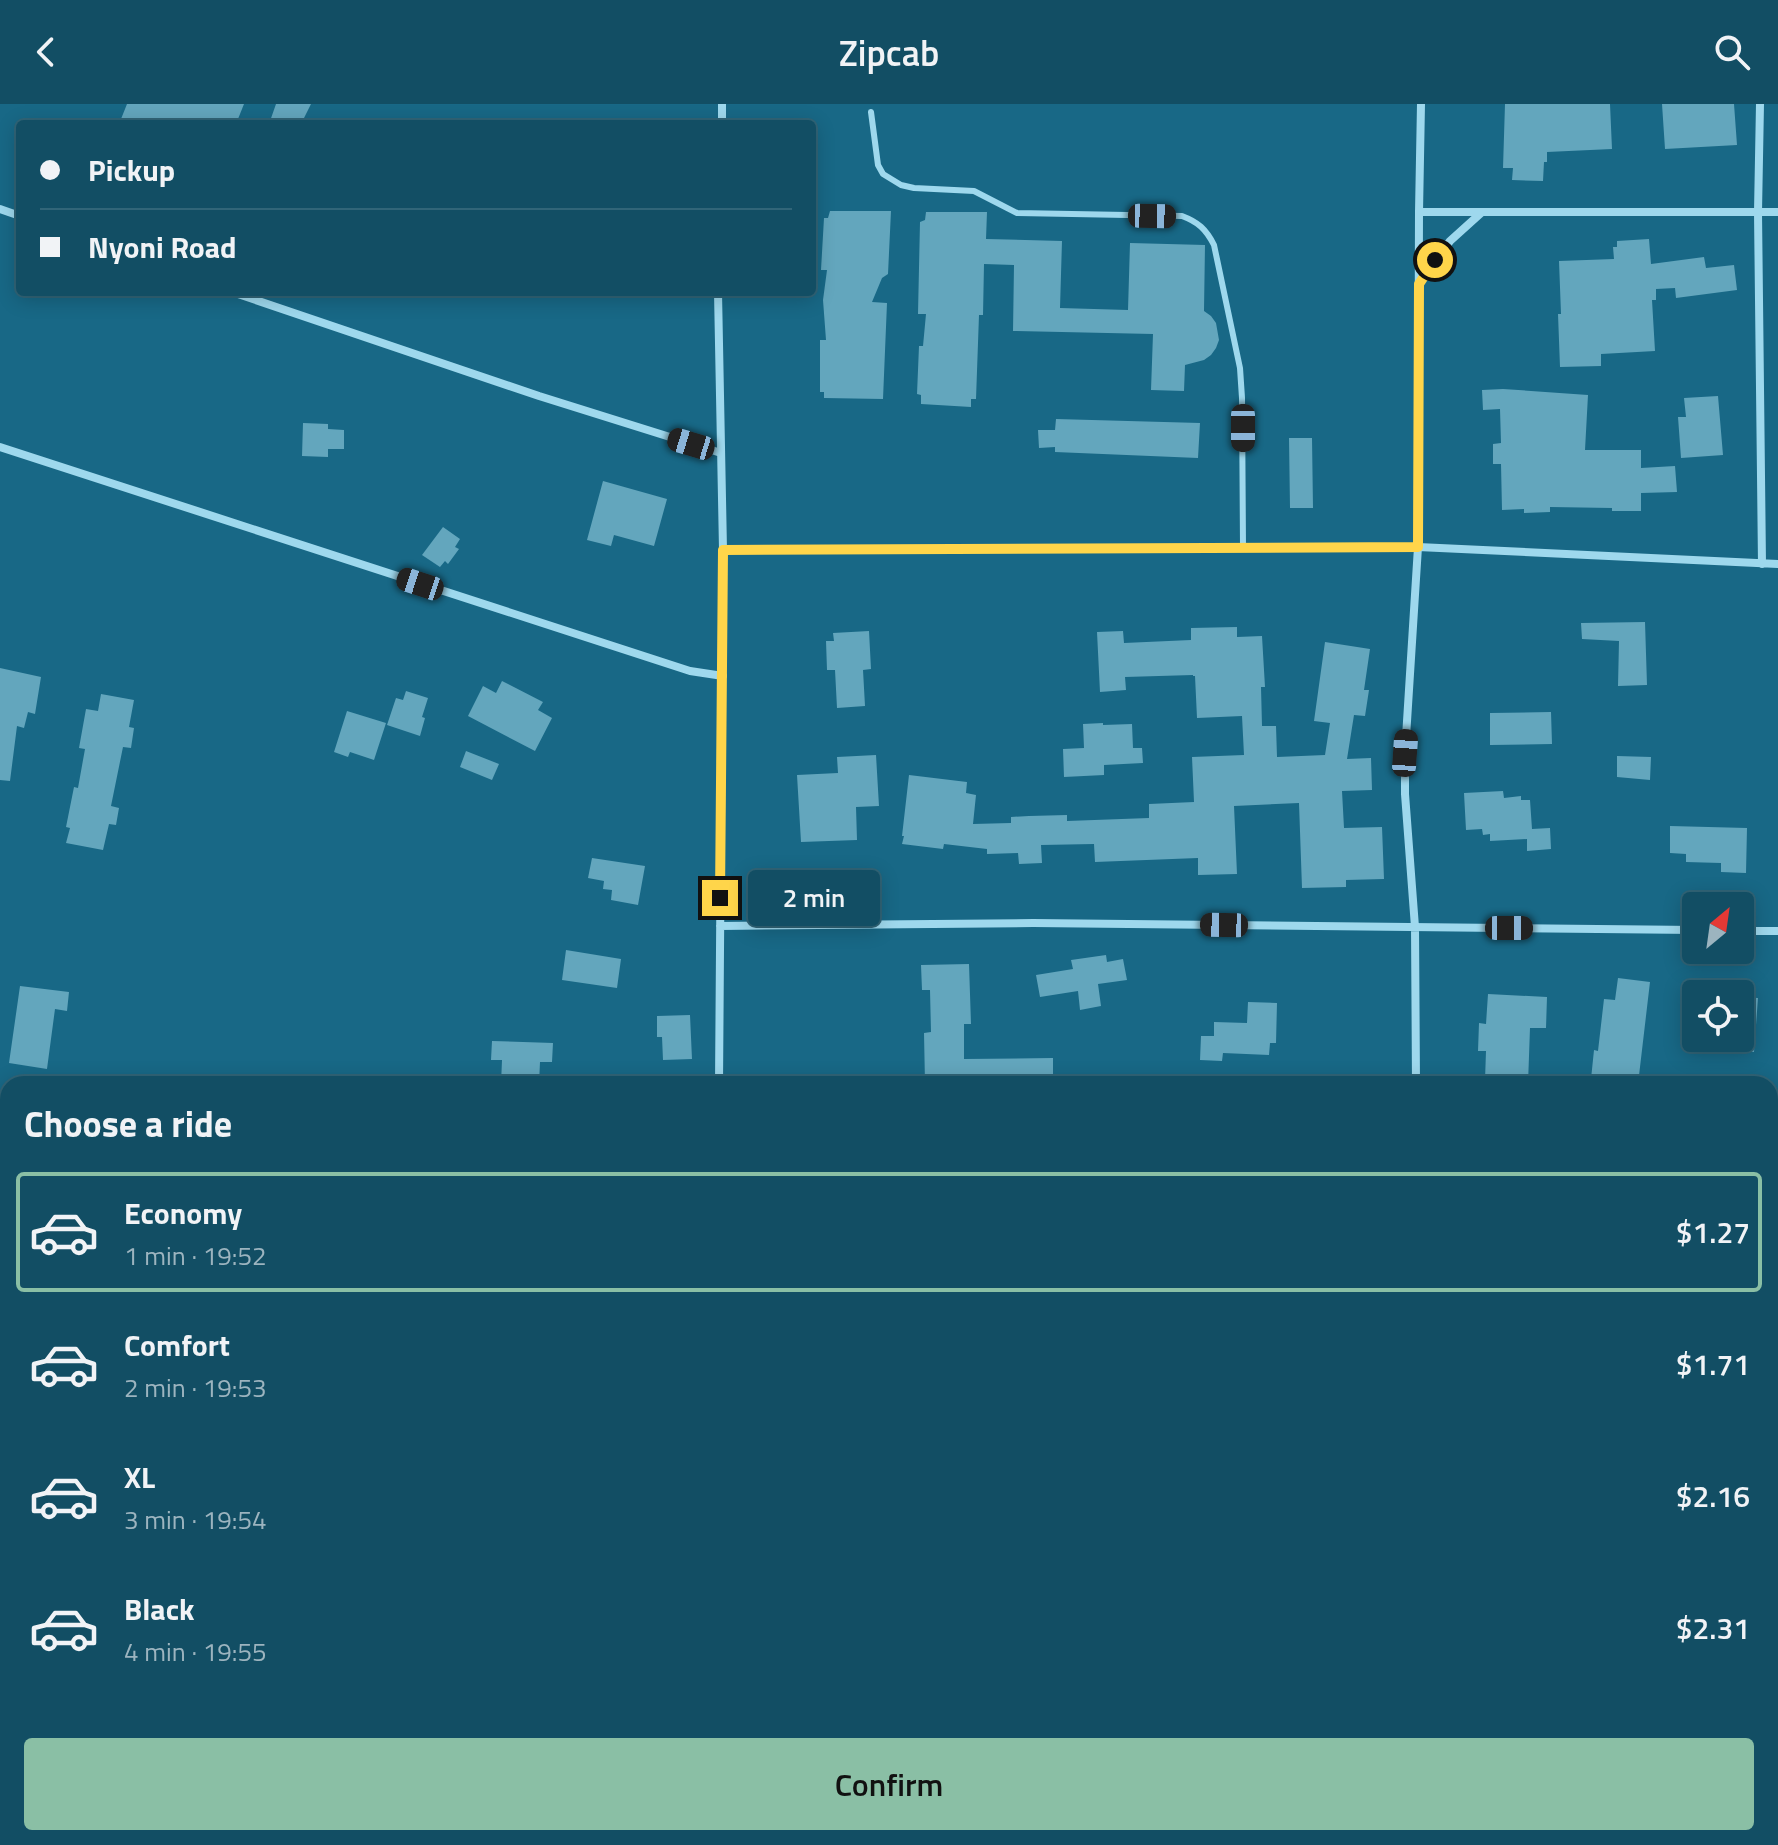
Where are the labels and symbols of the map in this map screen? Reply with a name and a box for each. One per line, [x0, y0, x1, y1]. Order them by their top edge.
car [1128, 204, 1176, 228]
route start [1417, 242, 1453, 278]
car [1231, 404, 1255, 452]
car [665, 426, 717, 462]
car [393, 565, 447, 603]
car [1391, 728, 1419, 778]
callout: 2 min [748, 870, 880, 926]
route end [702, 880, 738, 916]
north arrow [1682, 892, 1754, 964]
car [1200, 913, 1248, 937]
car [1485, 916, 1533, 940]

